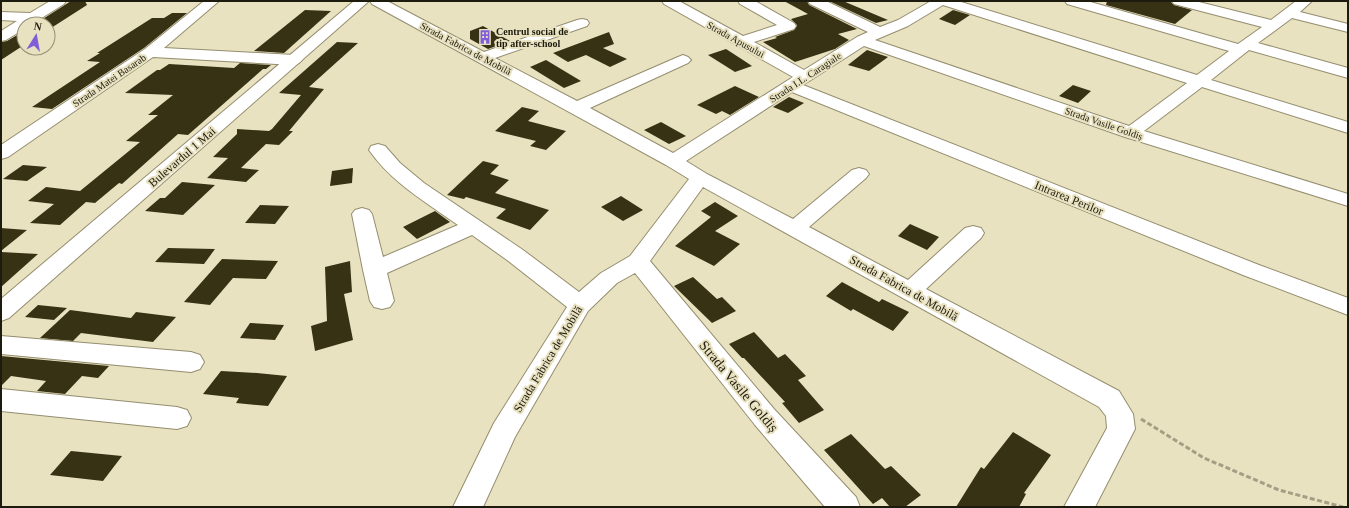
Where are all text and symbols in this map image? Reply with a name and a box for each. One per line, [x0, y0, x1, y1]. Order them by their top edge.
north arrow [16, 16, 56, 56]
street label: Strada Apusului [705, 19, 767, 60]
text: N [33, 20, 43, 33]
street label: Strada Fabrica de Mobilă [418, 20, 514, 77]
place label: Centrul social de tip after-school [496, 26, 569, 49]
building icon: Centrul social de tip after-school [477, 29, 493, 45]
street label: Strada I.L. Caragiale [767, 50, 844, 105]
street label: Strada Matei Basarab [71, 52, 148, 109]
street label: Strada Vasile Goldiș [1064, 105, 1144, 142]
street label: Bulevardul 1 Mai [145, 124, 219, 190]
street label: Intrarea Perilor [1033, 178, 1105, 218]
street label: Strada Fabrica de Mobilă [847, 252, 961, 324]
street label: Strada Fabrica de Mobilă [511, 303, 586, 415]
street label: Strada Vasile Goldiș [695, 338, 781, 435]

